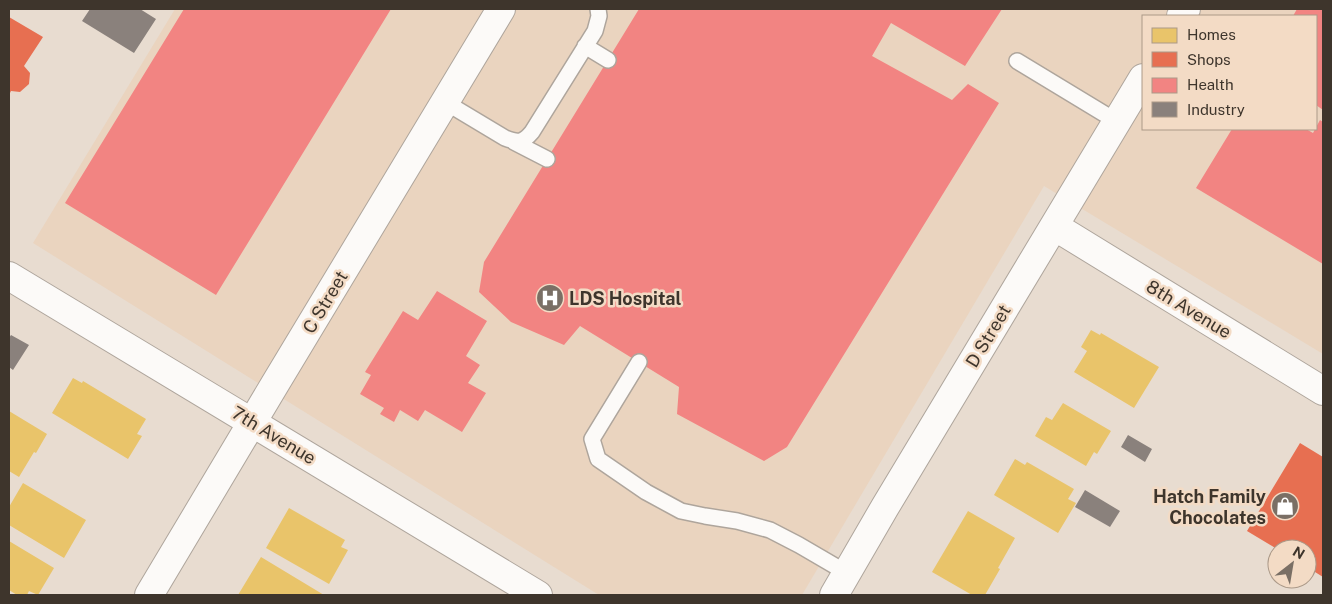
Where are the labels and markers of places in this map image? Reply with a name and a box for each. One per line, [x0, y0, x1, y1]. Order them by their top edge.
hospital icon: LDS Hospital [535, 283, 565, 313]
place label: LDS Hospital [569, 288, 682, 309]
place label: Hatch Family Chocolates [1153, 486, 1266, 528]
shop icon: Hatch Family Chocolates [1270, 491, 1300, 521]

